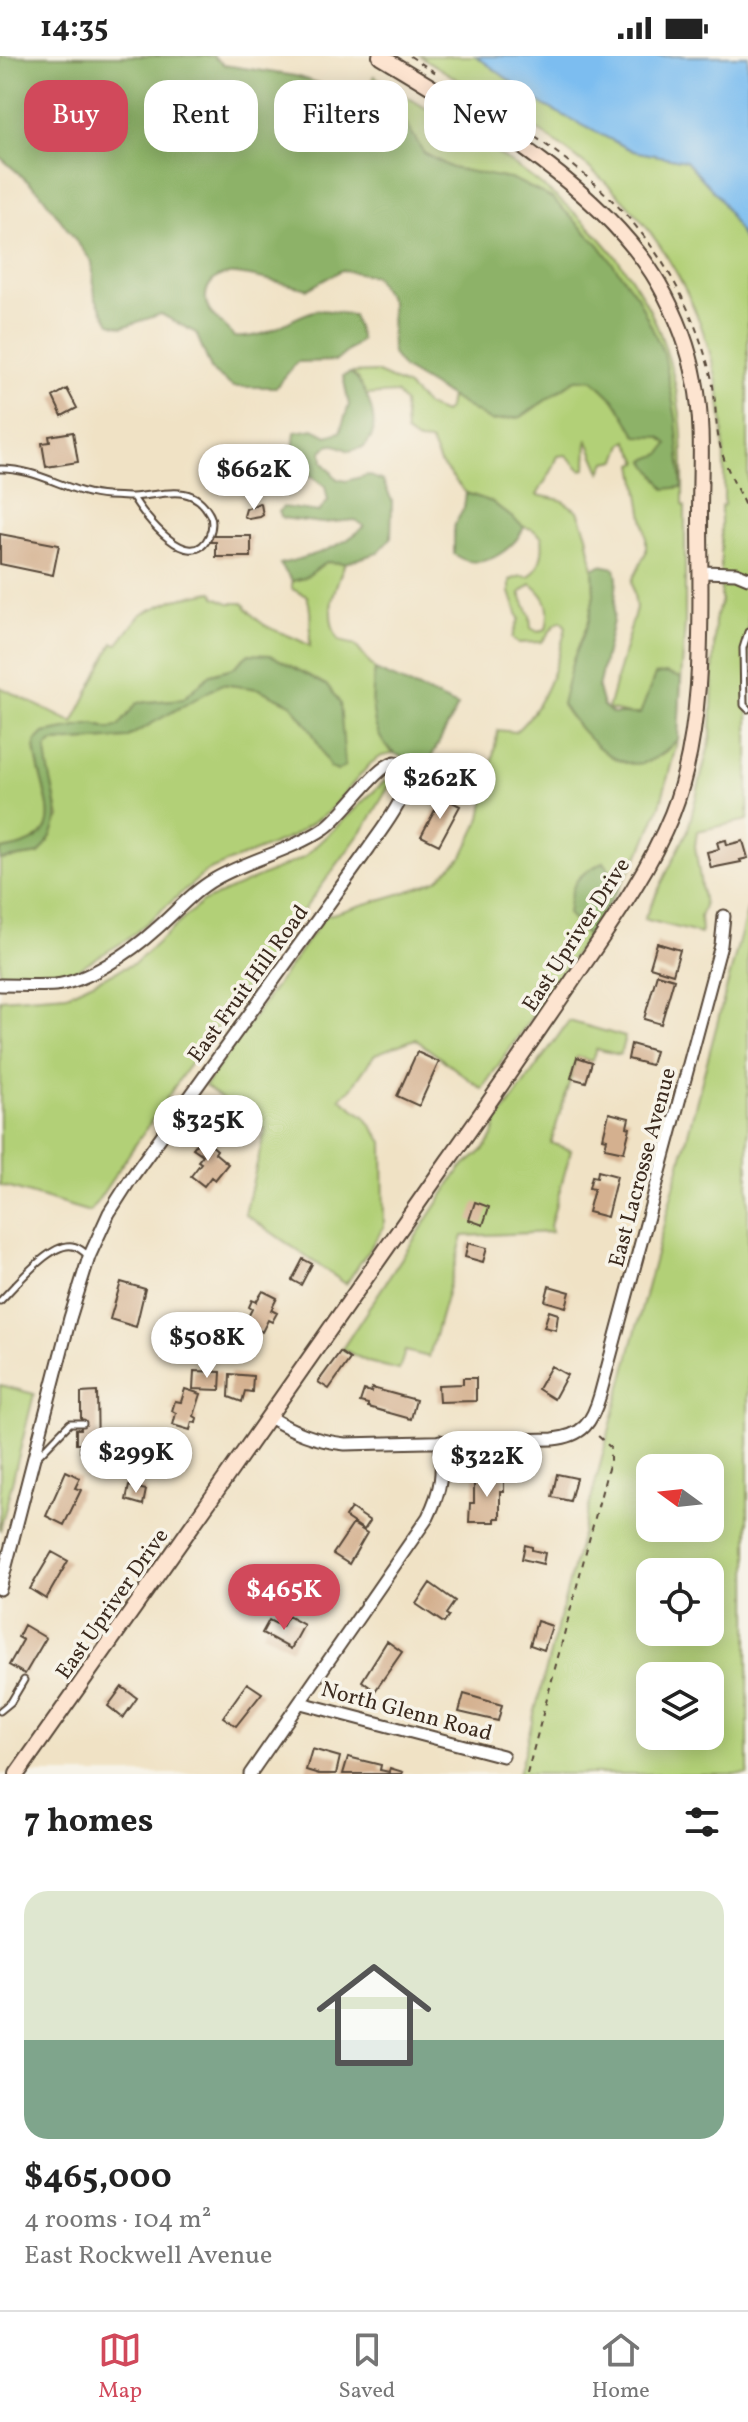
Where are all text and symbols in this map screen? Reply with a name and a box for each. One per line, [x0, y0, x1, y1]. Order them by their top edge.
text: 14:35 [40, 7, 109, 49]
chip: Buy [24, 80, 128, 152]
chip: Rent [144, 80, 258, 152]
chip: Filters [274, 80, 408, 152]
chip: New [424, 80, 536, 152]
pin: $662K [198, 444, 310, 512]
text: $662K [216, 452, 292, 488]
pin: $262K [384, 753, 496, 821]
text: $262K [403, 761, 477, 797]
street label: East Upriver Drive [516, 852, 639, 1019]
street label: East Fruit Hill Road [181, 899, 317, 1070]
street label: East Lacrosse Avenue [602, 1064, 685, 1271]
pin: $325K [152, 1095, 264, 1163]
text: $325K [172, 1103, 244, 1139]
pin: $508K [151, 1312, 263, 1380]
text: $508K [169, 1320, 245, 1356]
pin: $299K [80, 1427, 192, 1495]
pin: $322K [431, 1431, 543, 1499]
text: $299K [98, 1435, 174, 1471]
text: $322K [450, 1439, 524, 1475]
north arrow [636, 1454, 724, 1542]
map controls [636, 1454, 724, 1750]
street label: East Upriver Drive [49, 1523, 177, 1686]
button: locate [636, 1558, 724, 1646]
pin: $465K [228, 1564, 340, 1632]
text: $465K [246, 1572, 322, 1608]
button: layers [636, 1662, 724, 1750]
street label: North Glenn Road [317, 1675, 495, 1750]
text: 7 homes [24, 1799, 153, 1846]
icon: filters [680, 1800, 724, 1844]
icon: home [302, 1943, 446, 2087]
text: $465,000 [24, 2155, 172, 2202]
text: 4 rooms · 104 m² [24, 2202, 211, 2238]
text: East Rockwell Avenue [24, 2238, 272, 2274]
tab: Map [98, 2328, 142, 2407]
tab: Saved [339, 2328, 395, 2407]
tab: Home [592, 2328, 650, 2407]

